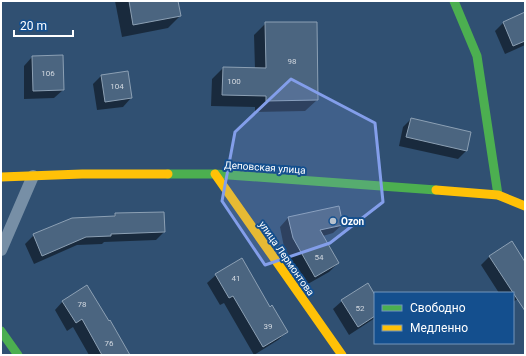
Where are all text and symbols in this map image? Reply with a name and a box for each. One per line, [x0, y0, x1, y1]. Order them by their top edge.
scale bar [14, 12, 73, 38]
text: 20 m [20, 19, 47, 33]
house number: 98 [288, 57, 297, 66]
house number: 106 [41, 69, 55, 78]
house number: 100 [227, 77, 241, 86]
house number: 104 [110, 82, 124, 91]
street label: Деповская улица [224, 159, 306, 176]
marker: Ozon [328, 216, 338, 226]
place label: Ozon [341, 216, 365, 227]
street label: улица Лермонтова [257, 219, 316, 298]
house number: 54 [315, 253, 324, 262]
house number: 41 [232, 274, 241, 283]
legend [374, 292, 514, 344]
house number: 78 [78, 300, 87, 309]
text: Свободно [410, 301, 466, 315]
house number: 52 [356, 304, 365, 313]
text: Медленно [410, 321, 468, 335]
house number: 39 [264, 322, 273, 331]
house number: 76 [105, 339, 114, 348]

